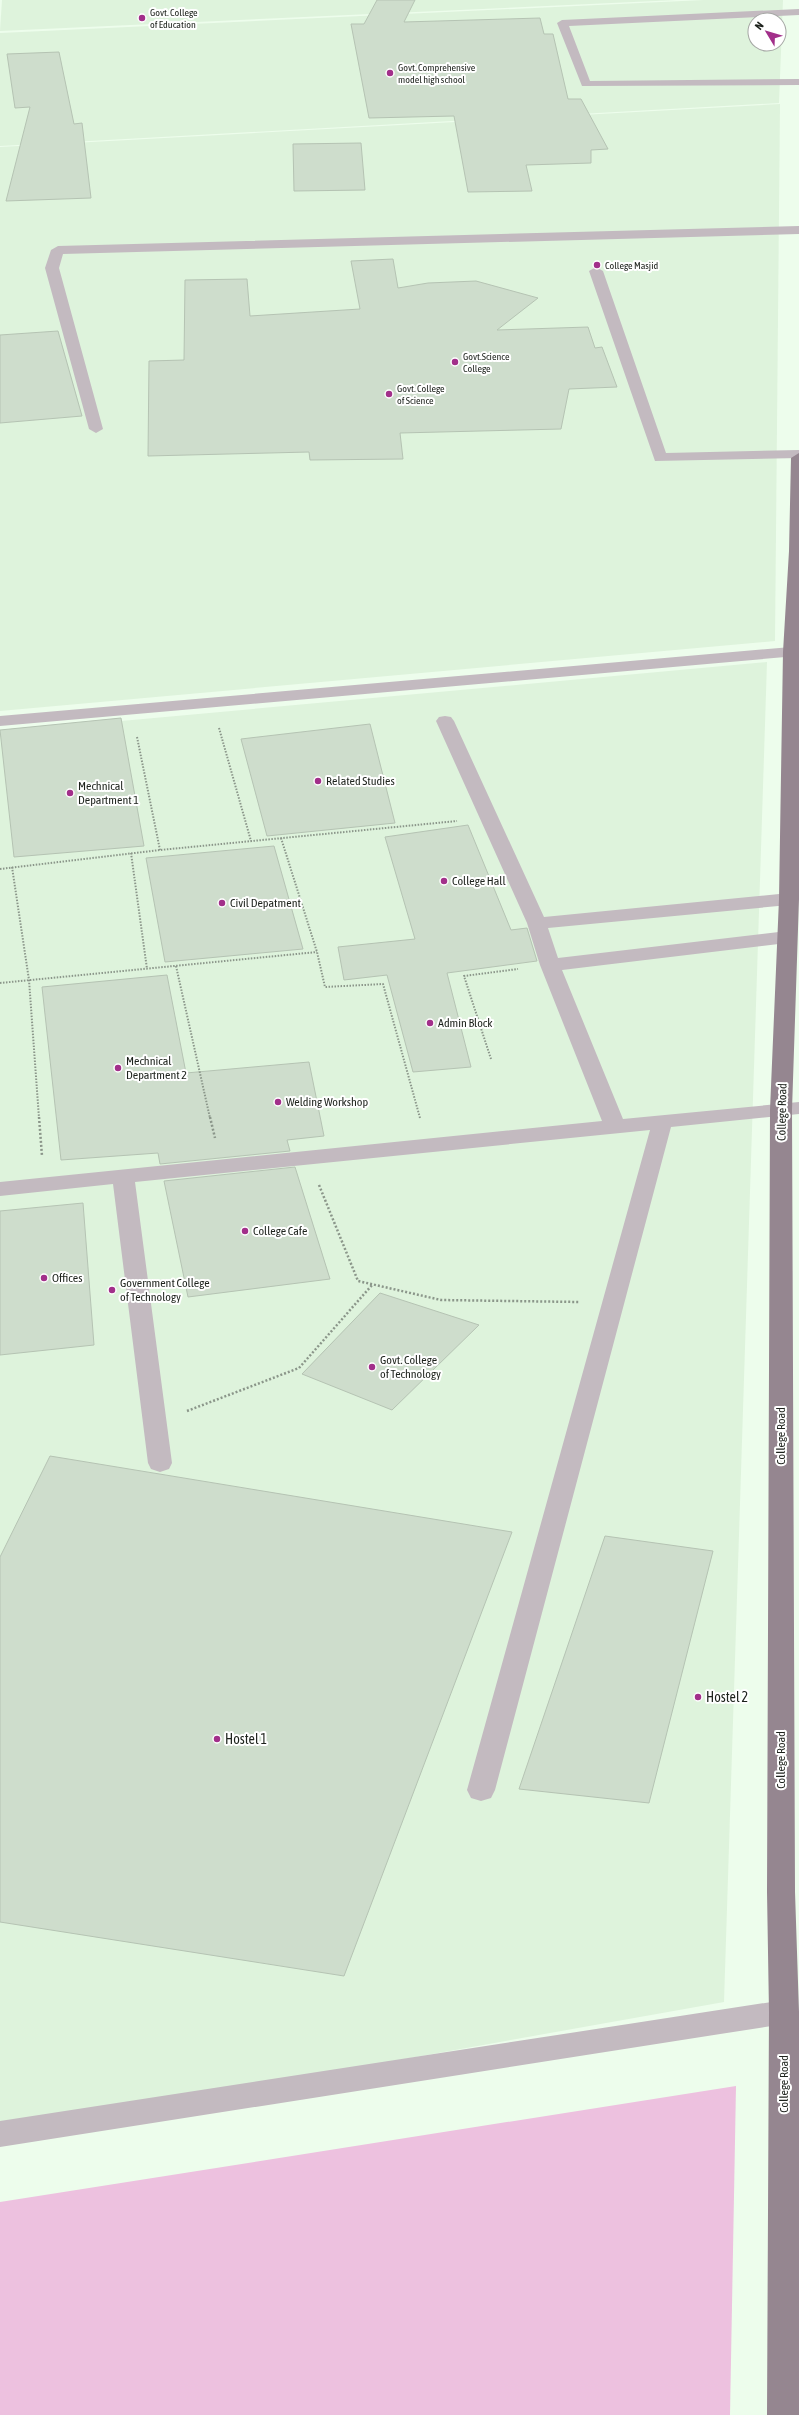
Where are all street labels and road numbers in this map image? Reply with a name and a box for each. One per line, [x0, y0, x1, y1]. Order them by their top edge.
street label: College Road [774, 1083, 790, 1141]
street label: College Road [774, 1407, 788, 1465]
street label: College Road [774, 1731, 788, 1789]
street label: College Road [777, 2055, 791, 2113]

